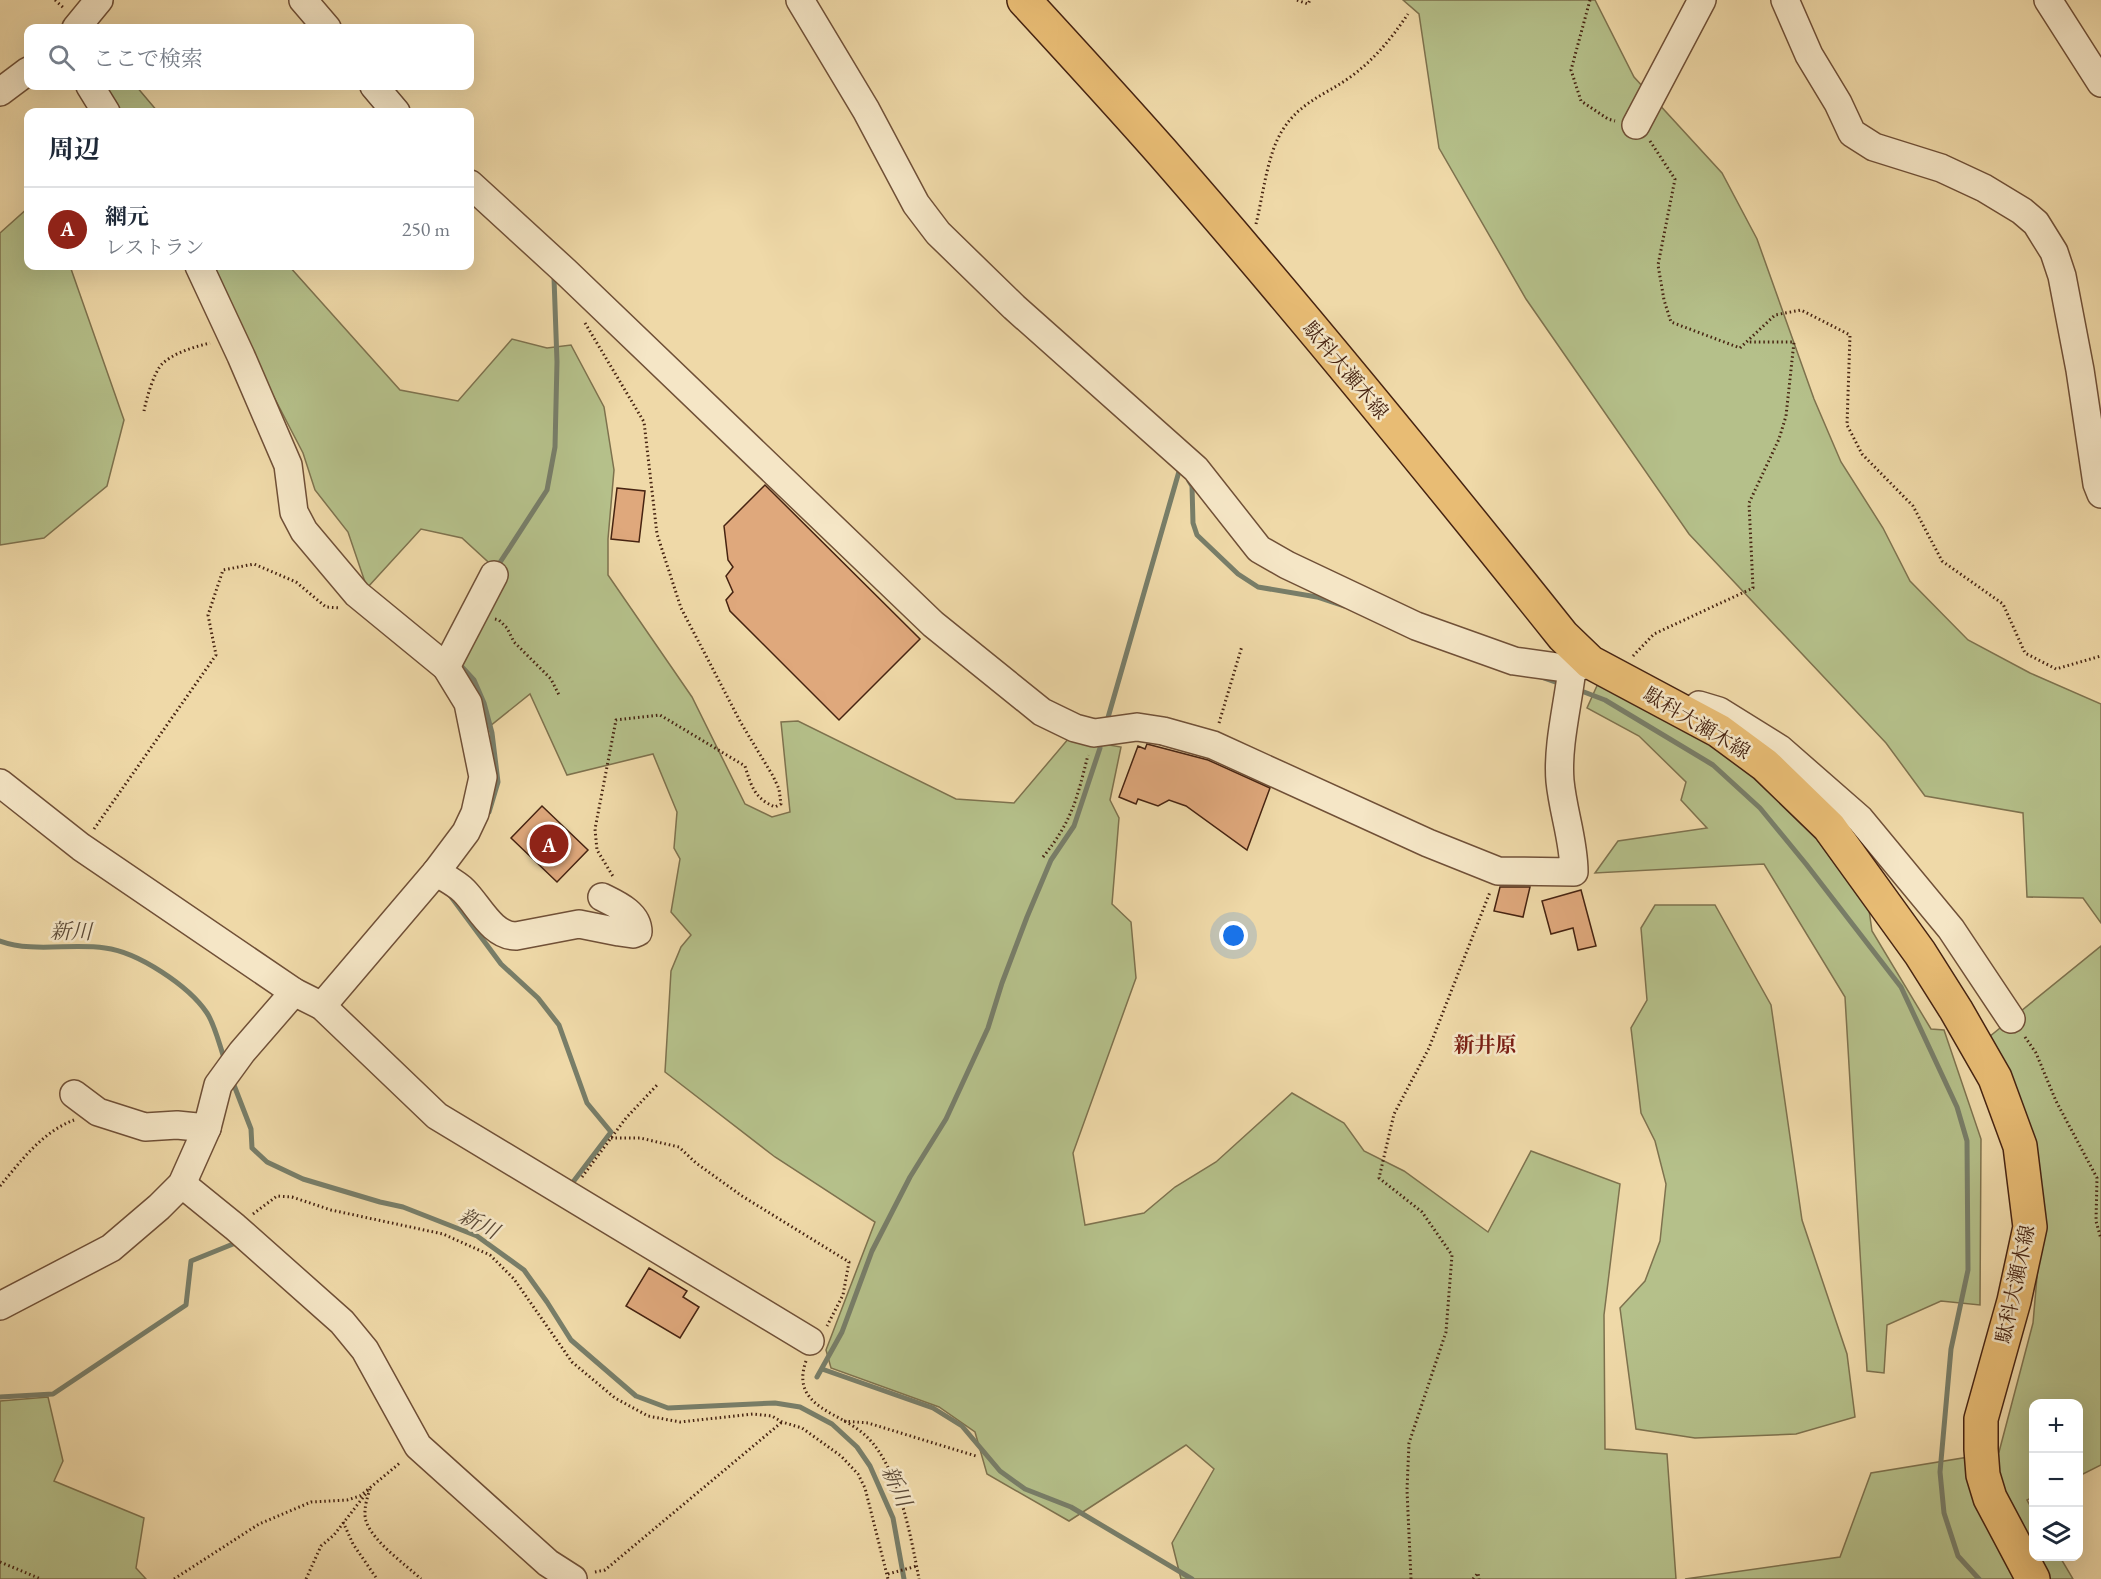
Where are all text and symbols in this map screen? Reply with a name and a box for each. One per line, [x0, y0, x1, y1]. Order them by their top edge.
search box [24, 24, 474, 90]
icon: search [45, 41, 78, 74]
text: ここで検索 [93, 44, 203, 73]
text: 周辺 [48, 132, 100, 166]
text: 網元 [105, 202, 149, 231]
text: A [60, 216, 75, 242]
text: 250 m [402, 216, 450, 242]
text: レストラン [105, 234, 204, 260]
street label: 駄科大瀬木線 [1297, 316, 1395, 424]
street label: 駄科大瀬木線 [1639, 681, 1755, 765]
pin: A [530, 822, 568, 866]
water label: 新川 [50, 917, 94, 945]
your location [1219, 921, 1248, 950]
district label: 新井原 [1454, 1031, 1517, 1058]
water label: 新川 [454, 1201, 506, 1245]
street label: 駄科大瀬木線 [1990, 1223, 2040, 1345]
map controls [2029, 1399, 2083, 1561]
button: + [2029, 1399, 2083, 1453]
button: − [2029, 1453, 2083, 1507]
water label: 新川 [876, 1461, 919, 1513]
button: layers [2029, 1507, 2083, 1561]

